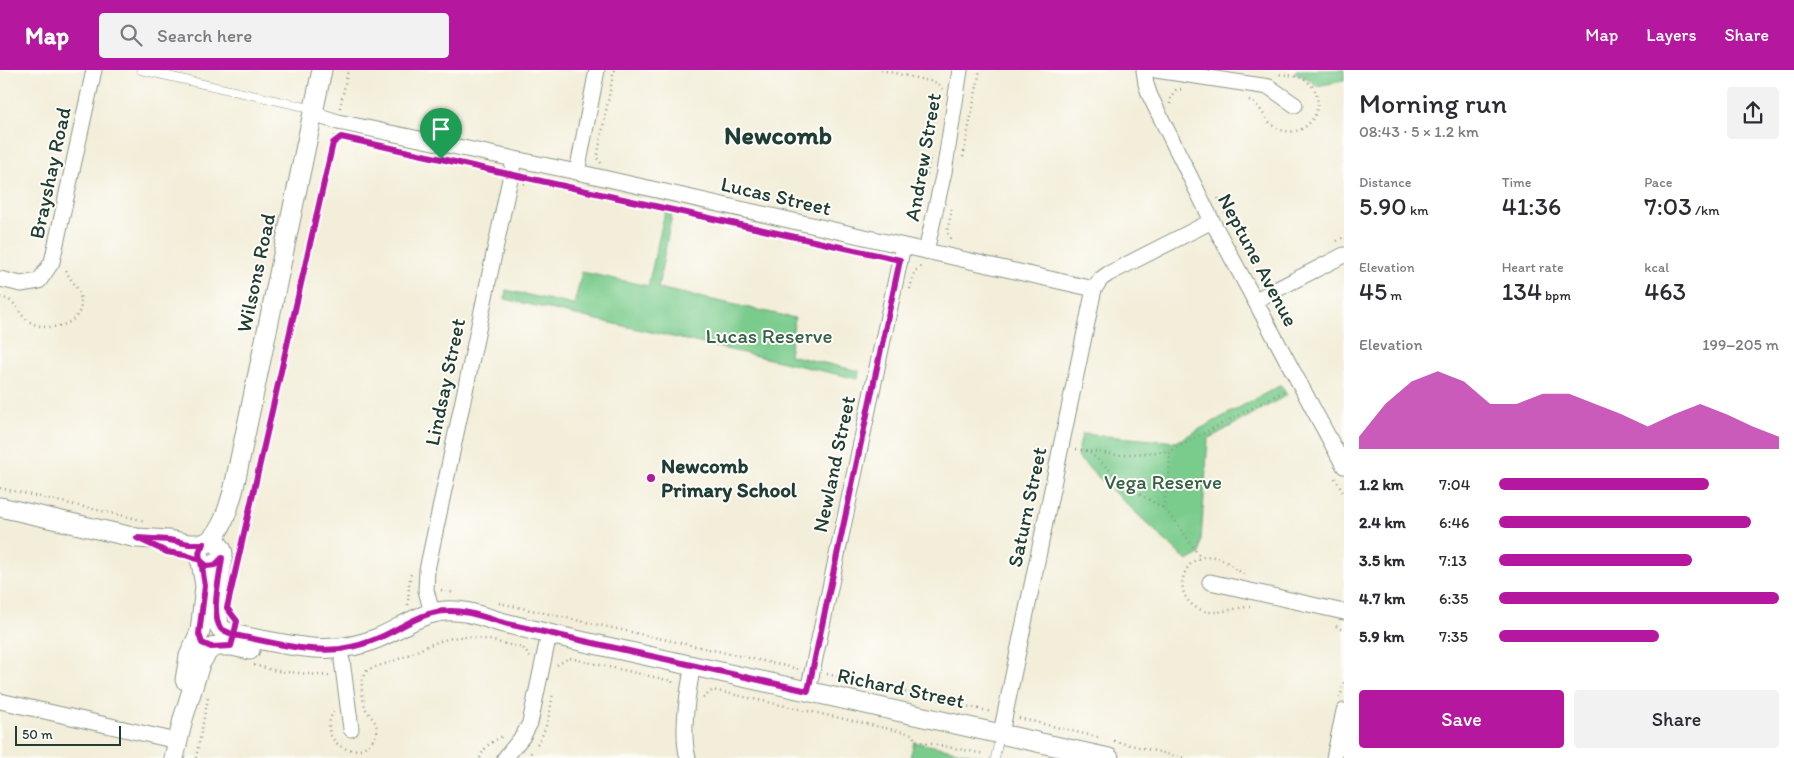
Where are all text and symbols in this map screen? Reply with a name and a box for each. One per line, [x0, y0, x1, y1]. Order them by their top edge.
search box [99, 13, 449, 58]
text: Map [25, 21, 69, 50]
icon: search [117, 21, 145, 49]
text: Search here [157, 24, 252, 47]
text: Map [1585, 24, 1618, 46]
text: Layers [1646, 24, 1696, 46]
text: Share [1724, 24, 1769, 46]
text: Morning run [1359, 86, 1507, 120]
button: share [1727, 87, 1779, 139]
street label: Andrew Street [899, 91, 946, 223]
street label: Brayshay Road [23, 104, 76, 241]
pin [420, 108, 462, 159]
icon: arrive [427, 115, 455, 143]
district label: Newcomb [724, 119, 832, 151]
text: 08:43 · 5 × 1.2 km [1359, 122, 1479, 141]
street label: Lucas Street [719, 171, 834, 220]
text: Distance [1359, 174, 1411, 191]
text: Time [1502, 174, 1532, 191]
text: Pace [1644, 174, 1672, 191]
street label: Neptune Avenue [1213, 189, 1304, 331]
text: 5.90 [1359, 191, 1407, 221]
text: 41:36 [1502, 191, 1561, 221]
text: 7:03 [1644, 191, 1692, 221]
text: km [1407, 202, 1428, 219]
text: /km [1692, 202, 1719, 219]
street label: Wilsons Road [231, 211, 280, 335]
text: Elevation [1359, 259, 1415, 276]
text: Heart rate [1502, 259, 1564, 276]
text: kcal [1644, 259, 1669, 276]
text: 45 [1359, 276, 1387, 306]
text: 134 [1502, 276, 1542, 306]
text: 463 [1644, 276, 1686, 306]
text: m [1387, 287, 1402, 304]
text: bpm [1542, 287, 1571, 304]
street label: Lindsay Street [419, 316, 470, 448]
park label: Lucas Reserve [706, 323, 832, 348]
text: Elevation [1359, 335, 1423, 354]
text: 199–205 m [1702, 335, 1779, 354]
street label: Newland Street [807, 393, 860, 534]
street label: Saturn Street [1002, 445, 1051, 569]
place label: Newcomb Primary School [661, 453, 798, 503]
park label: Vega Reserve [1104, 469, 1222, 494]
marker: Newcomb Primary School [645, 472, 657, 484]
text: 1.2 km [1359, 475, 1404, 494]
text: 7:04 [1439, 475, 1470, 494]
text: 2.4 km [1359, 513, 1406, 532]
text: 6:46 [1439, 513, 1469, 532]
text: 3.5 km [1359, 551, 1405, 570]
text: 7:13 [1439, 551, 1467, 570]
text: 4.7 km [1359, 589, 1405, 608]
text: 6:35 [1439, 589, 1469, 608]
text: 5.9 km [1359, 627, 1404, 646]
text: 7:35 [1439, 627, 1468, 646]
street label: Richard Street [835, 662, 967, 713]
button: Save [1359, 690, 1564, 748]
button: Share [1574, 690, 1779, 748]
scale bar [15, 723, 121, 746]
text: 50 m [22, 726, 53, 743]

